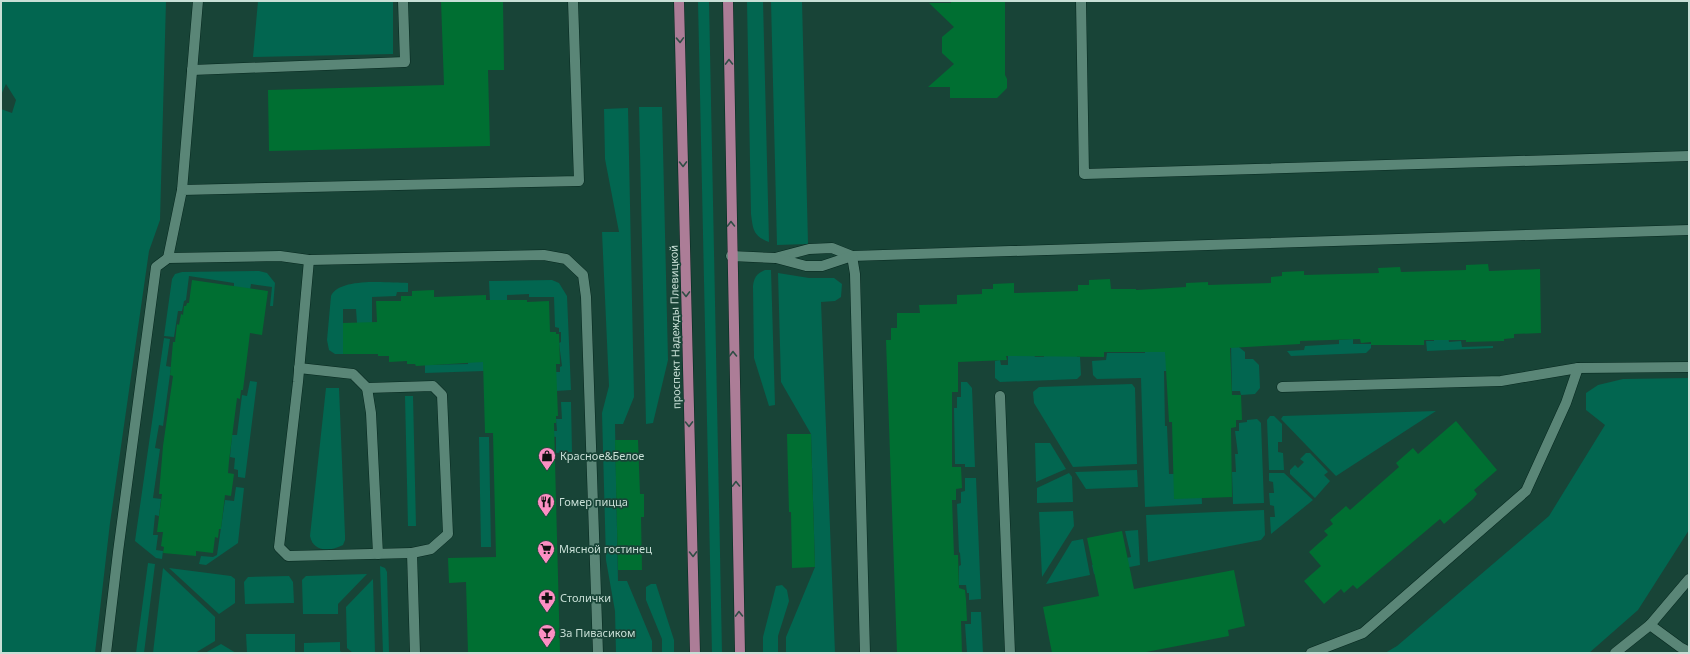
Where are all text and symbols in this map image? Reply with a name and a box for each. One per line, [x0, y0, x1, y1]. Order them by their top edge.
one-way arrow [676, 37, 684, 43]
one-way arrow [725, 59, 733, 65]
one-way arrow [679, 161, 687, 167]
one-way arrow [727, 221, 735, 227]
street label: проспект Надежды Плевицкой [666, 245, 683, 409]
one-way arrow [682, 291, 690, 297]
one-way arrow [729, 351, 738, 357]
one-way arrow [685, 421, 694, 427]
shop icon: Красное&Белое [537, 446, 557, 471]
place label: Красное&Белое [560, 448, 644, 463]
one-way arrow [732, 481, 740, 487]
restaurant icon: Гомер пицца [536, 492, 556, 517]
place label: Гомер пицца [559, 494, 628, 509]
supermarket icon: Мясной гостинец [536, 539, 556, 564]
place label: Мясной гостинец [559, 541, 652, 556]
one-way arrow [688, 551, 697, 557]
pharmacy icon: Столички [537, 588, 557, 613]
place label: Столички [560, 590, 611, 605]
one-way arrow [735, 611, 743, 617]
bar icon: За Пивасиком [537, 623, 557, 648]
place label: За Пивасиком [560, 625, 635, 640]

